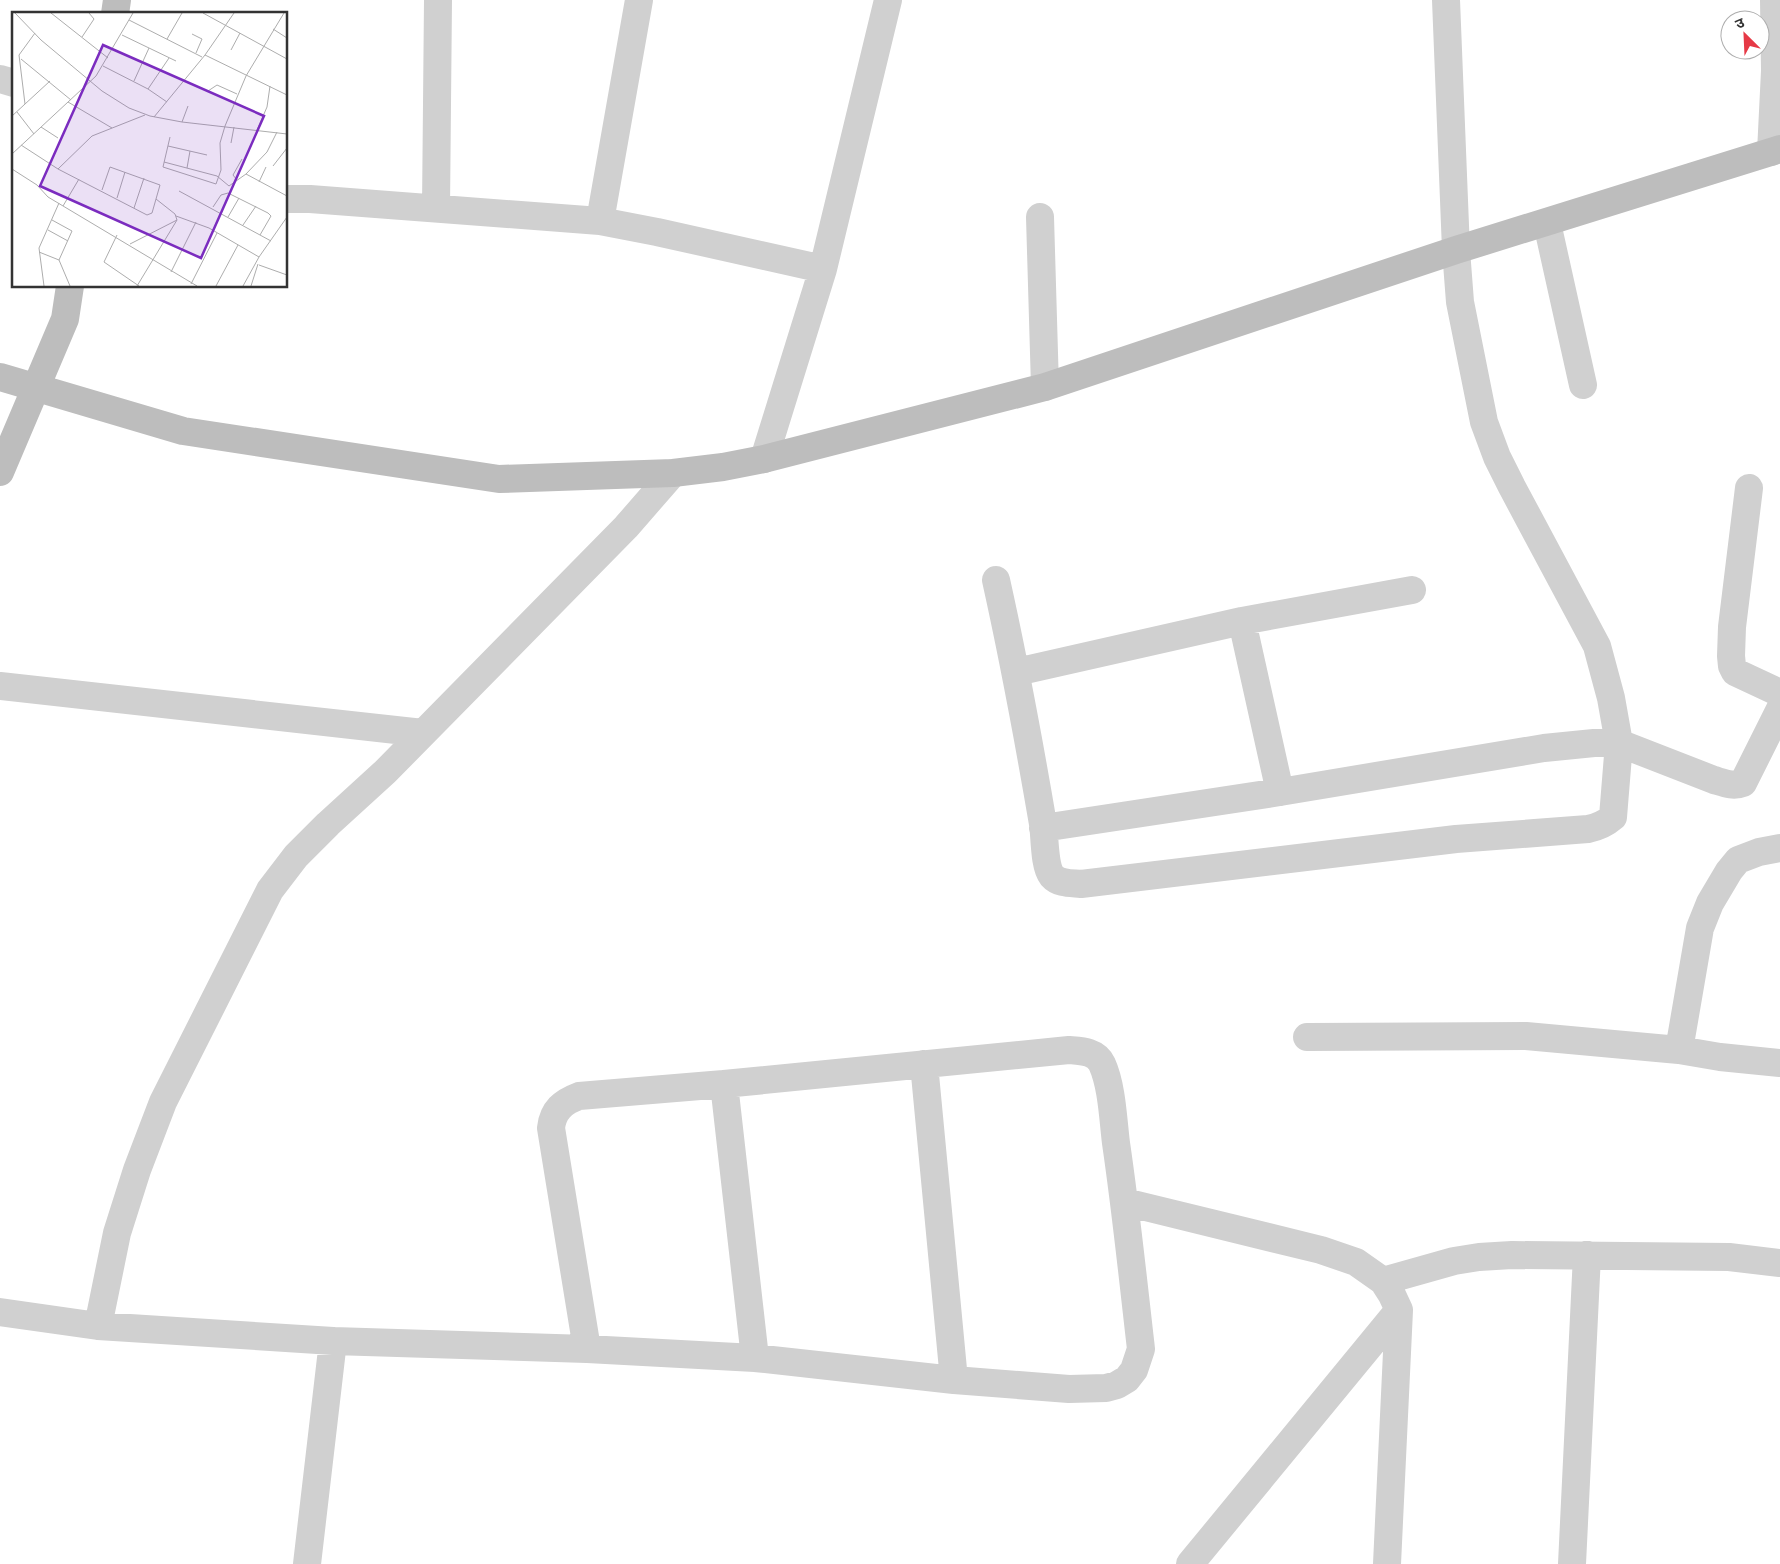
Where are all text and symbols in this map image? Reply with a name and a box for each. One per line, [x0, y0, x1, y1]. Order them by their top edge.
north arrow [1720, 10, 1770, 60]
inset map [12, 12, 288, 288]
text: उ [1732, 12, 1748, 33]

